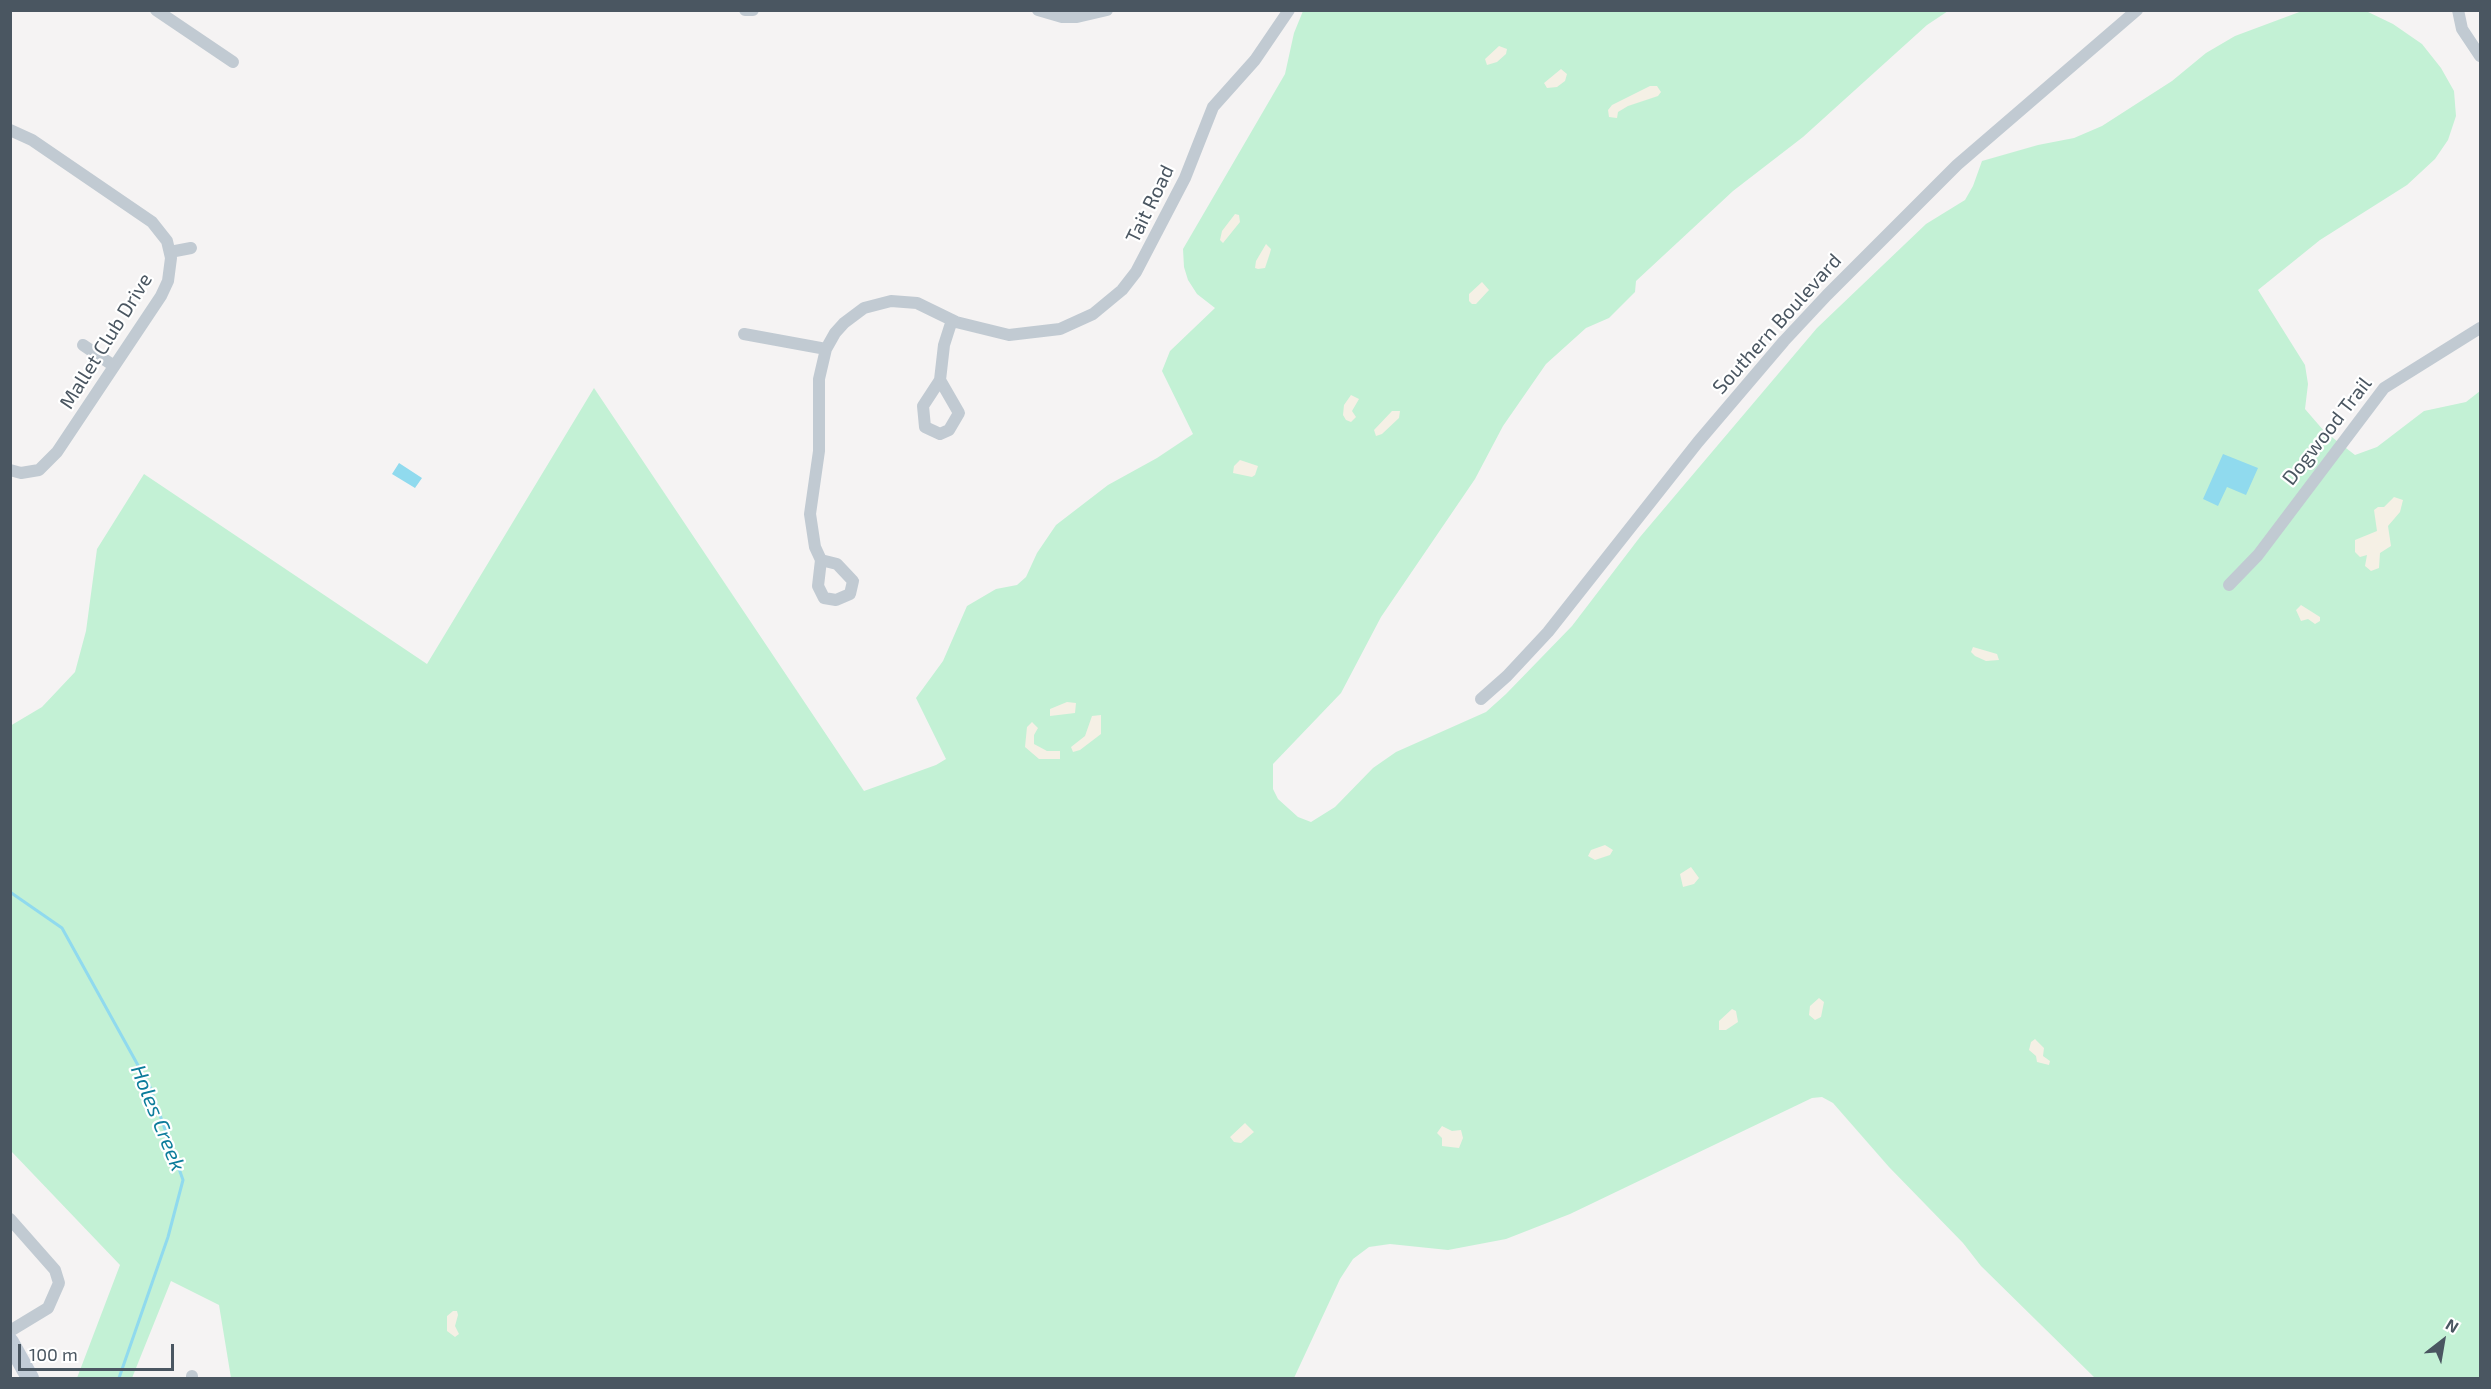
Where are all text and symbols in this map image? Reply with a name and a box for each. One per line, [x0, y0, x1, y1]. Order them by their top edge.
street label: Tait Road [1121, 161, 1179, 247]
street label: Southern Boulevard [1708, 249, 1846, 399]
street label: Mallet Club Drive [55, 269, 157, 413]
street label: Dogwood Trail [2277, 372, 2377, 490]
water label: Holes Creek [125, 1061, 191, 1175]
north arrow [2413, 1311, 2473, 1371]
text: N [2443, 1314, 2462, 1336]
scale bar [21, 1332, 177, 1370]
text: 100 m [29, 1343, 78, 1365]

